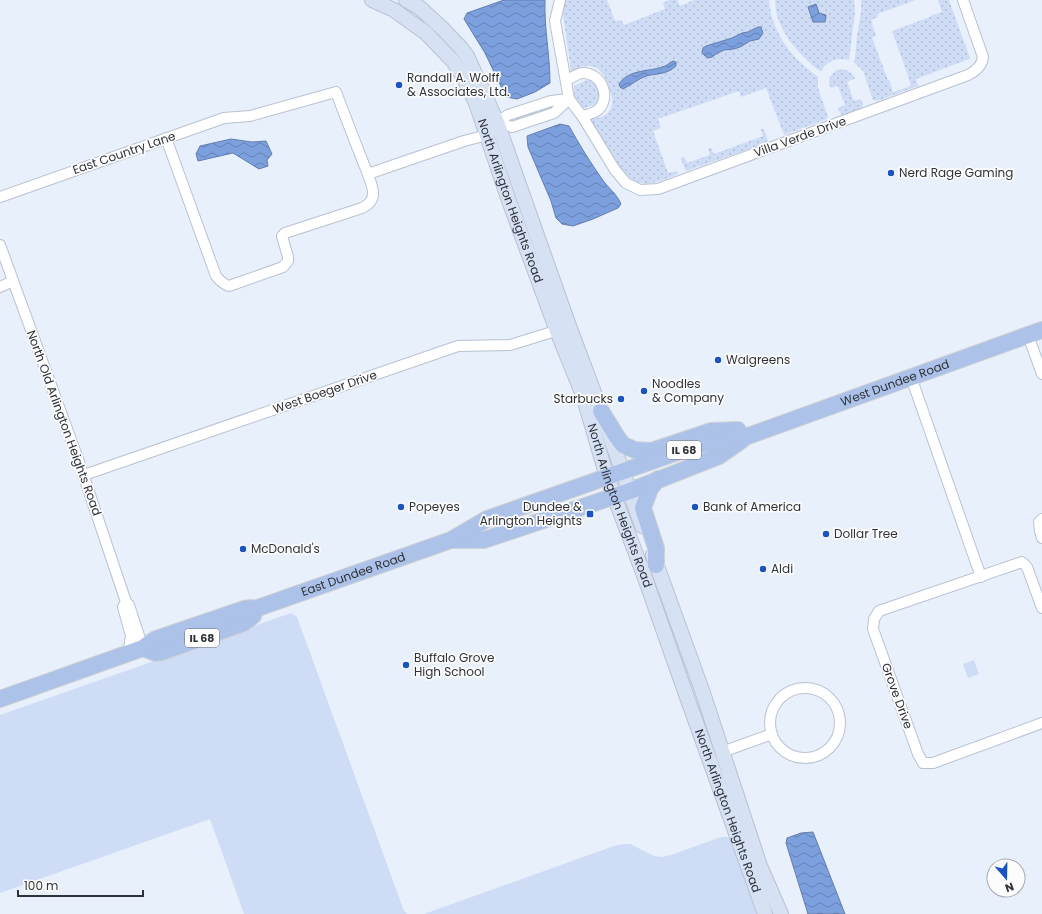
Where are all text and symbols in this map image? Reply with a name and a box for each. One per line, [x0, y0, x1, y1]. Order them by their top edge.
place label: Randall A. Wolff & Associates, Ltd. [407, 69, 510, 100]
marker: Randall A. Wolff & Associates, Ltd. [394, 80, 404, 90]
street label: Villa Verde Drive [751, 112, 848, 161]
street label: North Arlington Heights Road [474, 116, 547, 285]
street label: East Country Lane [70, 127, 177, 178]
place label: Nerd Rage Gaming [899, 164, 1013, 181]
marker: Nerd Rage Gaming [886, 168, 896, 178]
street label: North Old Arlington Heights Road [23, 328, 106, 518]
place label: Walgreens [726, 351, 790, 368]
marker: Walgreens [713, 355, 723, 365]
street label: West Dundee Road [838, 355, 952, 410]
street label: West Boeger Drive [271, 366, 379, 417]
place label: Noodles & Company [652, 375, 724, 406]
marker: Noodles & Company [639, 386, 649, 396]
place label: Starbucks [553, 390, 613, 407]
marker: Starbucks [616, 394, 626, 404]
street label: North Arlington Heights Road [584, 421, 657, 590]
road number: IL 68 [667, 441, 701, 459]
place label: Popeyes [409, 498, 460, 515]
place label: Dundee & Arlington Heights [480, 498, 582, 529]
place label: Bank of America [703, 498, 801, 515]
marker: Popeyes [396, 502, 406, 512]
marker: Bank of America [690, 502, 700, 512]
marker: Dundee & Arlington Heights [585, 509, 595, 519]
place label: Dollar Tree [834, 525, 898, 542]
marker: Dollar Tree [821, 529, 831, 539]
place label: McDonald's [251, 540, 320, 557]
marker: McDonald's [238, 544, 248, 554]
street label: East Dundee Road [299, 548, 408, 600]
place label: Aldi [771, 560, 793, 577]
marker: Aldi [758, 564, 768, 574]
road number: IL 68 [185, 629, 219, 647]
place label: Buffalo Grove High School [414, 649, 495, 680]
marker: Buffalo Grove High School [401, 660, 411, 670]
street label: Grove Drive [878, 661, 917, 731]
street label: North Arlington Heights Road [691, 726, 766, 895]
north arrow [986, 858, 1026, 898]
scale bar [18, 872, 143, 898]
text: 100 m [24, 877, 58, 894]
text: N [1003, 878, 1016, 896]

